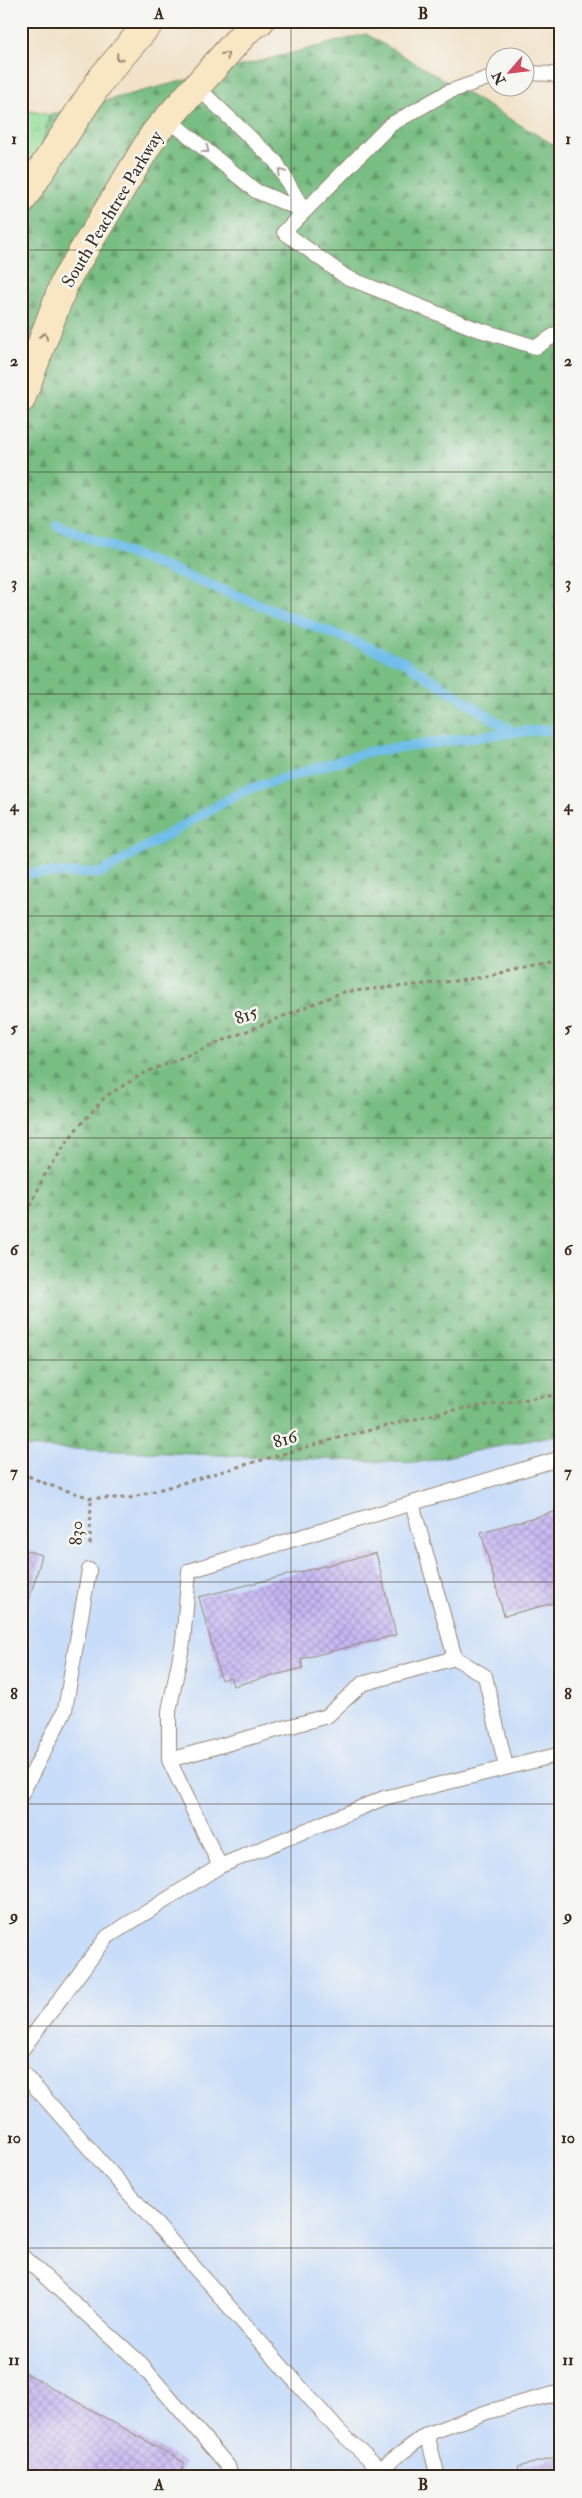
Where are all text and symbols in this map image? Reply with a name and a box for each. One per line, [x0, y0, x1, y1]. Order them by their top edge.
text: A [153, 4, 165, 24]
text: B [418, 4, 428, 24]
north arrow [484, 48, 534, 98]
one-way arrow [220, 51, 229, 60]
one-way arrow [116, 53, 125, 62]
text: N [488, 68, 510, 88]
street label: South Peachtree Parkway [57, 126, 169, 292]
text: 1 [11, 129, 17, 149]
text: 1 [565, 129, 571, 149]
one-way arrow [200, 145, 209, 153]
one-way arrow [278, 168, 288, 177]
one-way arrow [38, 333, 48, 341]
text: 2 [10, 351, 18, 371]
text: 2 [564, 351, 572, 371]
text: 3 [11, 573, 17, 593]
text: 3 [565, 573, 571, 593]
text: 4 [9, 796, 20, 816]
text: 4 [563, 796, 574, 816]
street label: 815 [231, 1001, 261, 1030]
text: 5 [10, 1018, 18, 1038]
text: 5 [564, 1018, 572, 1038]
text: 6 [10, 1240, 20, 1260]
text: 6 [564, 1240, 574, 1260]
street label: 816 [270, 1425, 301, 1454]
text: 7 [10, 1462, 18, 1482]
text: 7 [564, 1462, 572, 1482]
street label: 830 [65, 1521, 88, 1546]
text: 8 [10, 1684, 18, 1704]
text: 8 [564, 1684, 572, 1704]
text: 9 [8, 1906, 18, 1926]
text: 9 [562, 1906, 572, 1926]
text: 10 [7, 2128, 21, 2148]
text: 10 [561, 2128, 575, 2148]
text: 11 [8, 2350, 20, 2370]
text: 11 [562, 2350, 574, 2370]
text: A [153, 2475, 165, 2495]
text: B [418, 2475, 428, 2495]

